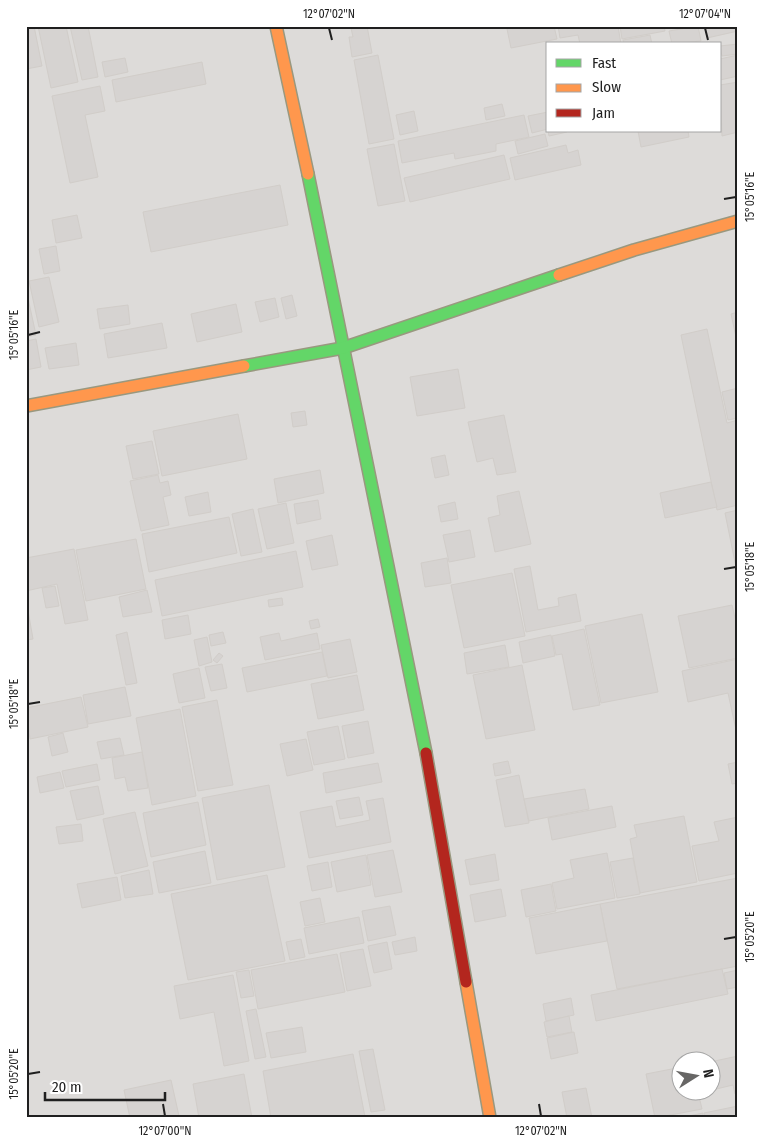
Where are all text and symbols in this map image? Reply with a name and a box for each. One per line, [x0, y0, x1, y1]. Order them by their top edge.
text: 12°07'02"N [303, 7, 355, 21]
text: 12°07'04"N [679, 7, 731, 21]
legend [546, 42, 722, 132]
text: Fast [592, 54, 616, 72]
text: Slow [592, 78, 621, 96]
text: Jam [592, 104, 615, 122]
text: 15°05'16"E [743, 172, 757, 222]
text: 15°05'16"E [7, 310, 21, 360]
text: 15°05'18"E [743, 542, 757, 592]
text: 15°05'18"E [7, 679, 21, 729]
text: 15°05'20"E [743, 911, 757, 963]
text: 15°05'20"E [7, 1048, 21, 1100]
north arrow [672, 1052, 722, 1102]
text: N [699, 1068, 717, 1079]
scale bar [45, 1069, 165, 1101]
text: 20 m [52, 1078, 82, 1096]
text: 12°07'00"N [138, 1124, 192, 1138]
text: 12°07'02"N [515, 1124, 567, 1138]

